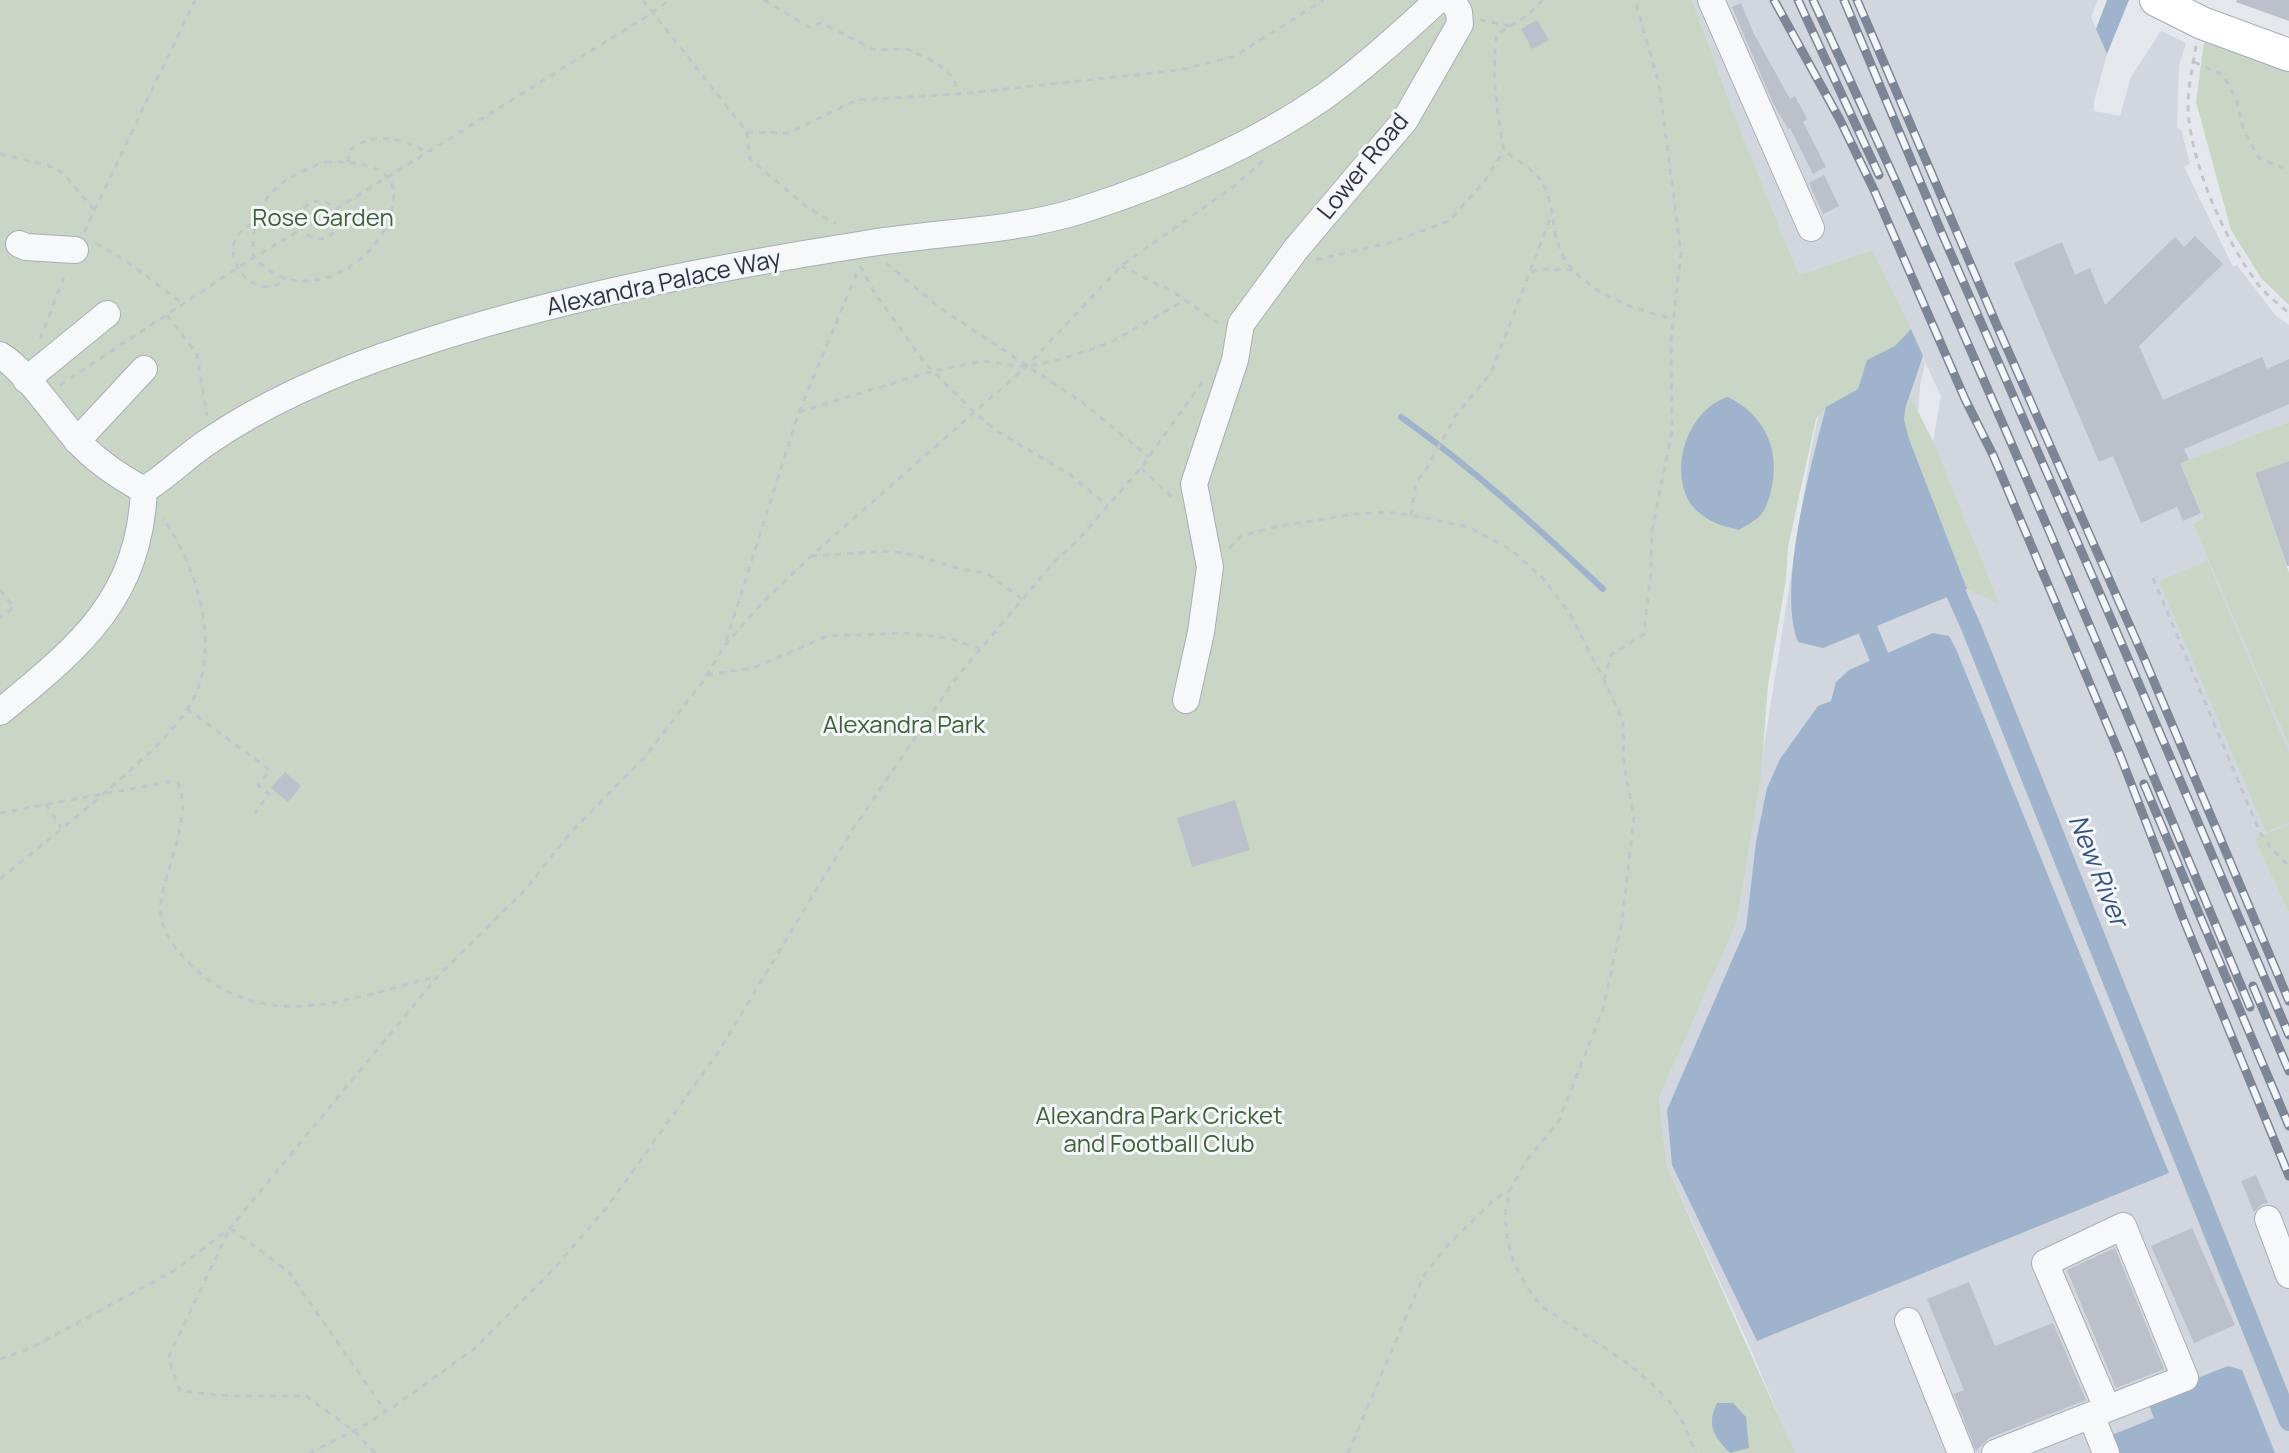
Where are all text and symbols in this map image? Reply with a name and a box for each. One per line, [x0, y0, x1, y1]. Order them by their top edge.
street label: Lower Road [1312, 108, 1416, 226]
park label: Rose Garden [252, 205, 394, 233]
street label: Alexandra Palace Way [544, 245, 784, 323]
park label: Alexandra Park [823, 712, 985, 740]
water label: New River [2061, 811, 2133, 931]
park label: Alexandra Park Cricket and Football Club [1035, 1103, 1283, 1159]

